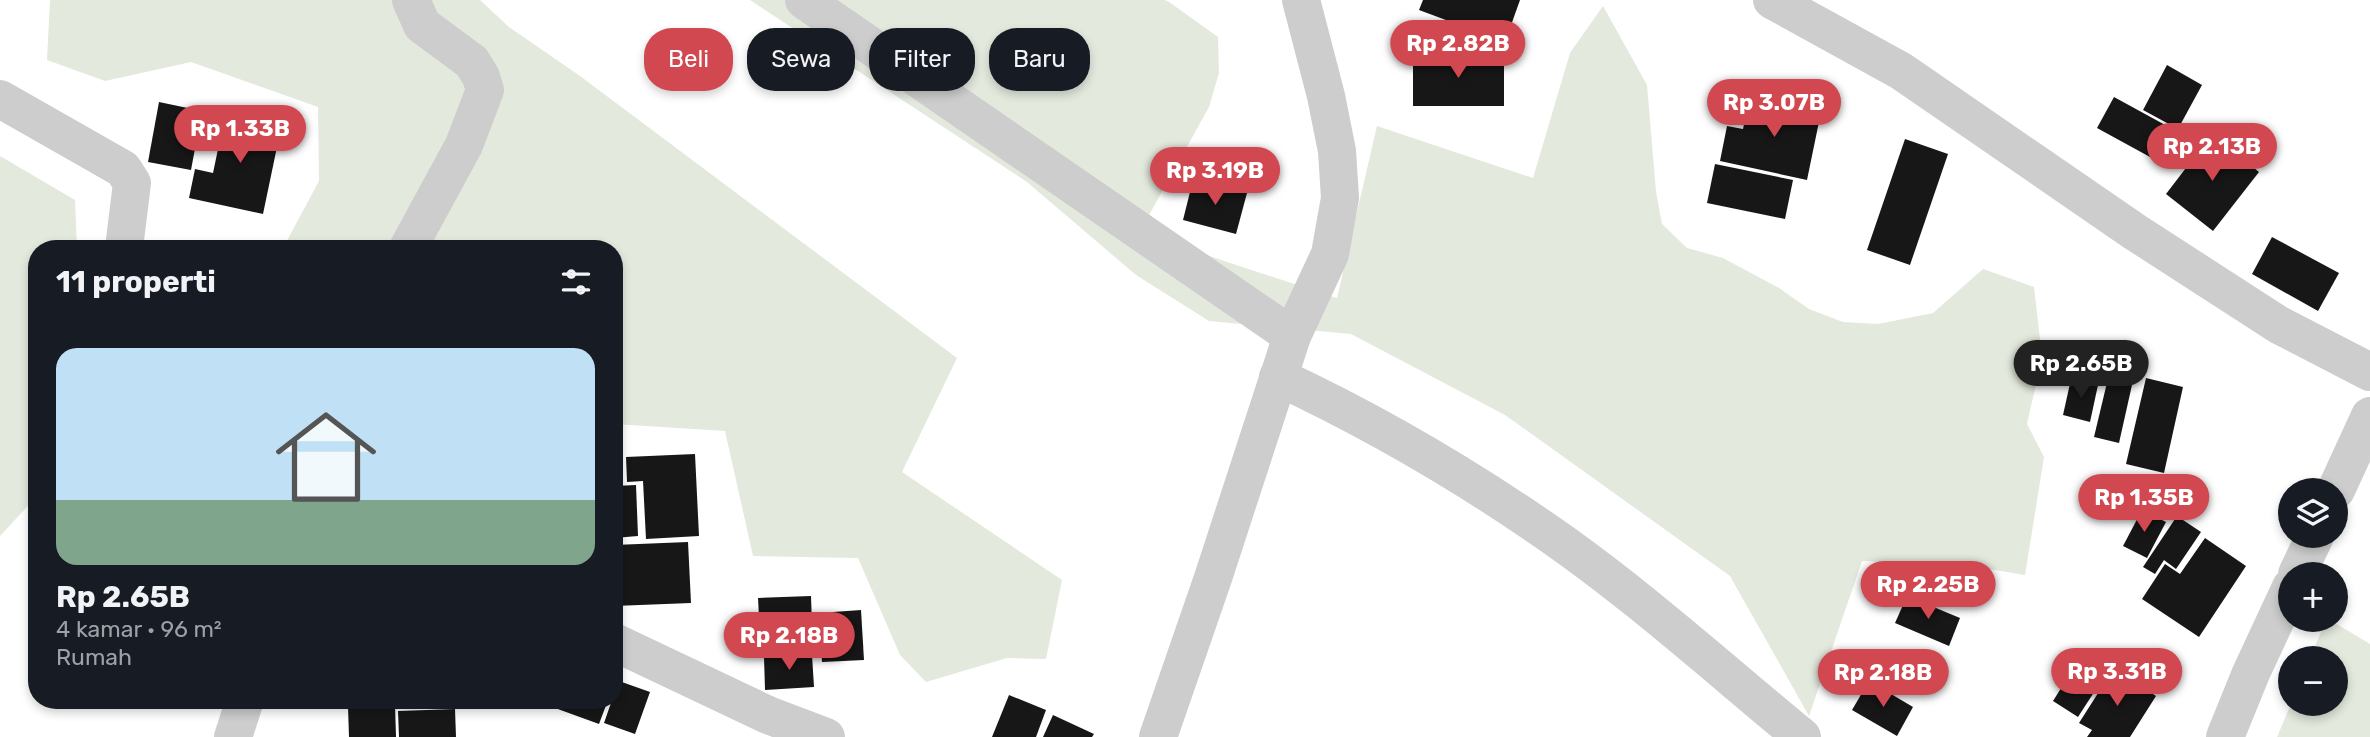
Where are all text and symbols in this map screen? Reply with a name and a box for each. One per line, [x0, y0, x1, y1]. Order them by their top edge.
pin: Rp 2.82B [1386, 20, 1530, 80]
chip: Beli [644, 28, 733, 91]
chip: Sewa [747, 28, 855, 91]
chip: Filter [869, 28, 975, 91]
chip: Baru [989, 28, 1090, 91]
text: Rp 2.82B [1406, 29, 1510, 57]
pin: Rp 3.07B [1702, 80, 1846, 139]
text: Rp 3.07B [1723, 88, 1825, 116]
pin: Rp 1.33B [168, 106, 312, 165]
text: Rp 1.33B [190, 114, 290, 142]
pin: Rp 2.13B [2140, 124, 2284, 183]
text: Rp 2.13B [2163, 132, 2261, 160]
pin: Rp 3.19B [1143, 148, 1287, 207]
text: Rp 3.19B [1166, 156, 1264, 184]
icon: filters [557, 263, 595, 301]
text: 11 properti [56, 264, 216, 300]
pin: Rp 2.65B [2009, 340, 2153, 400]
text: Rp 2.65B [2030, 349, 2132, 377]
icon: home [263, 394, 389, 520]
pin: Rp 1.35B [2072, 475, 2216, 534]
map controls [2278, 478, 2348, 716]
button: layers [2278, 478, 2348, 548]
text: Rp 1.35B [2094, 483, 2194, 511]
pin: Rp 2.25B [1856, 562, 2000, 621]
button: + [2278, 562, 2348, 632]
text: Rp 2.25B [1877, 570, 1979, 598]
text: Rp 2.65B [56, 579, 190, 615]
pin: Rp 2.18B [717, 612, 861, 672]
text: 4 kamar · 96 m² [56, 615, 222, 643]
text: Rp 2.18B [740, 621, 838, 649]
text: Rumah [56, 643, 132, 671]
button: − [2278, 646, 2348, 716]
pin: Rp 3.31B [2045, 648, 2189, 708]
pin: Rp 2.18B [1811, 650, 1955, 709]
text: Rp 3.31B [2067, 657, 2167, 685]
text: Rp 2.18B [1834, 658, 1932, 686]

